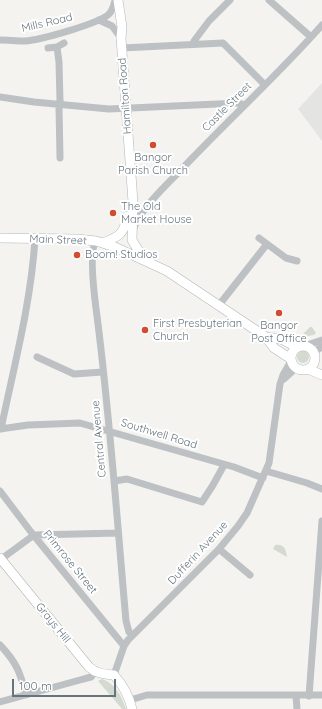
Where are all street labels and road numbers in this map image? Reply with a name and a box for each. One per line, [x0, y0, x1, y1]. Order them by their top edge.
street label: Mills Road [20, 11, 74, 35]
street label: Hamilton Road [116, 57, 134, 135]
street label: Castle Street [200, 80, 254, 134]
street label: Main Street [29, 232, 87, 248]
street label: Central Avenue [89, 400, 109, 478]
street label: Southwell Road [119, 416, 199, 452]
street label: Dufferin Avenue [165, 519, 231, 587]
street label: Primrose Street [40, 527, 100, 597]
street label: Grays Hill [33, 600, 73, 646]

